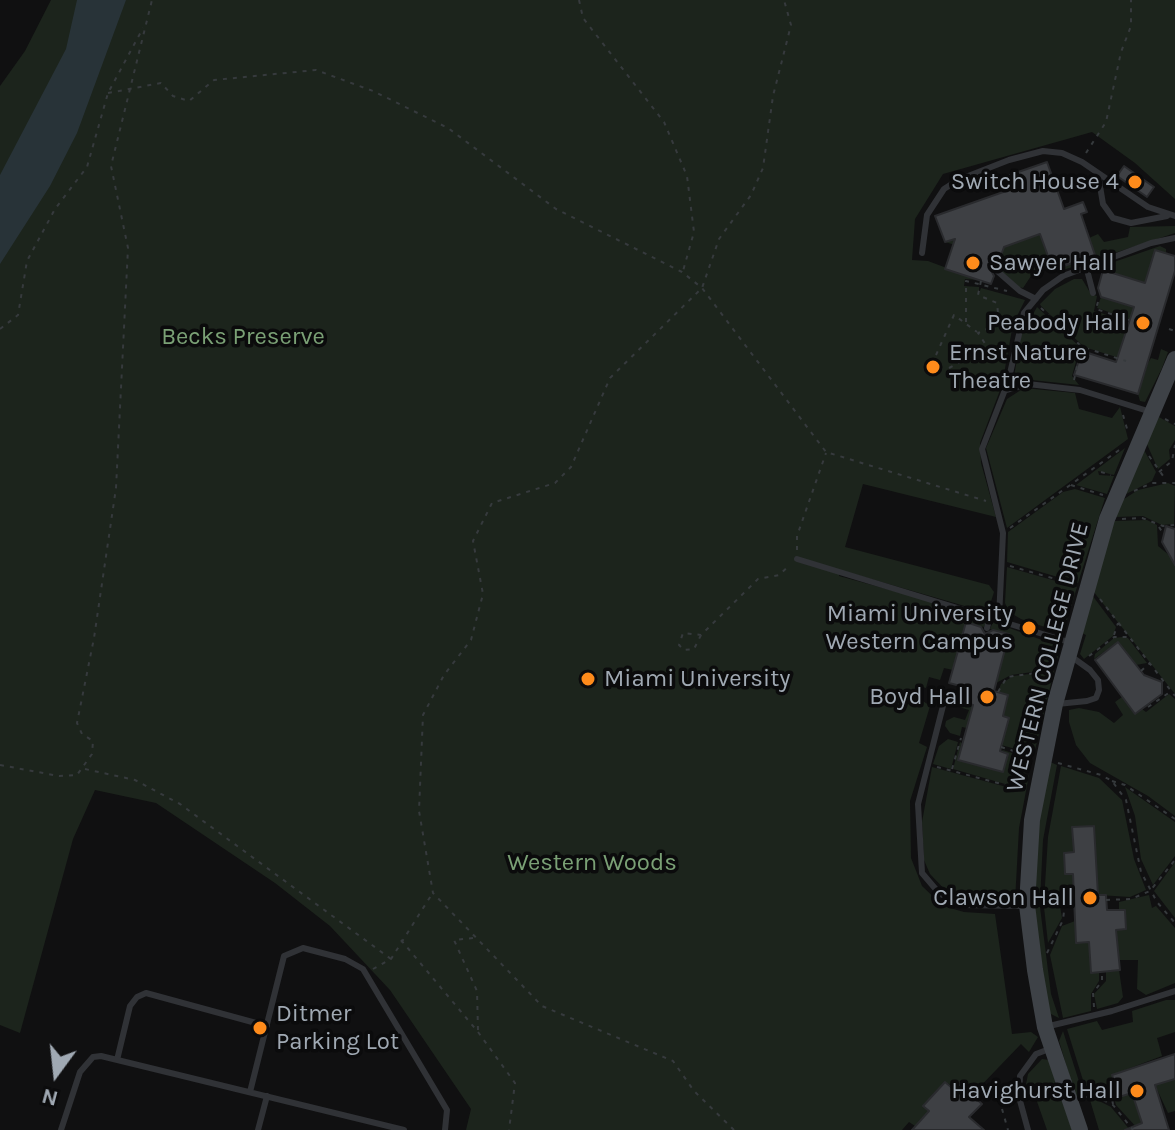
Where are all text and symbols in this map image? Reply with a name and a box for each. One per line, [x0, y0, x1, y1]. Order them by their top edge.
place label: Switch House 4 [951, 168, 1119, 196]
marker: Switch House 4 [1126, 173, 1144, 191]
place label: Sawyer Hall [989, 249, 1115, 277]
marker: Sawyer Hall [964, 254, 982, 272]
place label: Peabody Hall [987, 309, 1127, 337]
marker: Peabody Hall [1134, 314, 1152, 332]
park label: Becks Preserve [161, 323, 325, 351]
place label: Ernst Nature Theatre [949, 339, 1087, 395]
marker: Ernst Nature Theatre [924, 358, 942, 376]
street label: WESTERN COLLEGE DRIVE [1001, 519, 1095, 795]
place label: Miami University Western Campus [826, 600, 1013, 656]
marker: Miami University Western Campus [1020, 619, 1038, 637]
place label: Miami University [604, 665, 790, 693]
marker: Miami University [579, 670, 597, 688]
place label: Boyd Hall [869, 683, 971, 711]
marker: Boyd Hall [978, 688, 996, 706]
park label: Western Woods [507, 849, 677, 877]
place label: Clawson Hall [933, 884, 1074, 912]
marker: Clawson Hall [1081, 889, 1099, 907]
place label: Ditmer Parking Lot [276, 1000, 399, 1056]
marker: Ditmer Parking Lot [251, 1019, 269, 1037]
north arrow [16, 1034, 96, 1114]
place label: Havighurst Hall [951, 1077, 1121, 1105]
marker: Havighurst Hall [1128, 1082, 1146, 1100]
text: N [39, 1083, 61, 1112]

